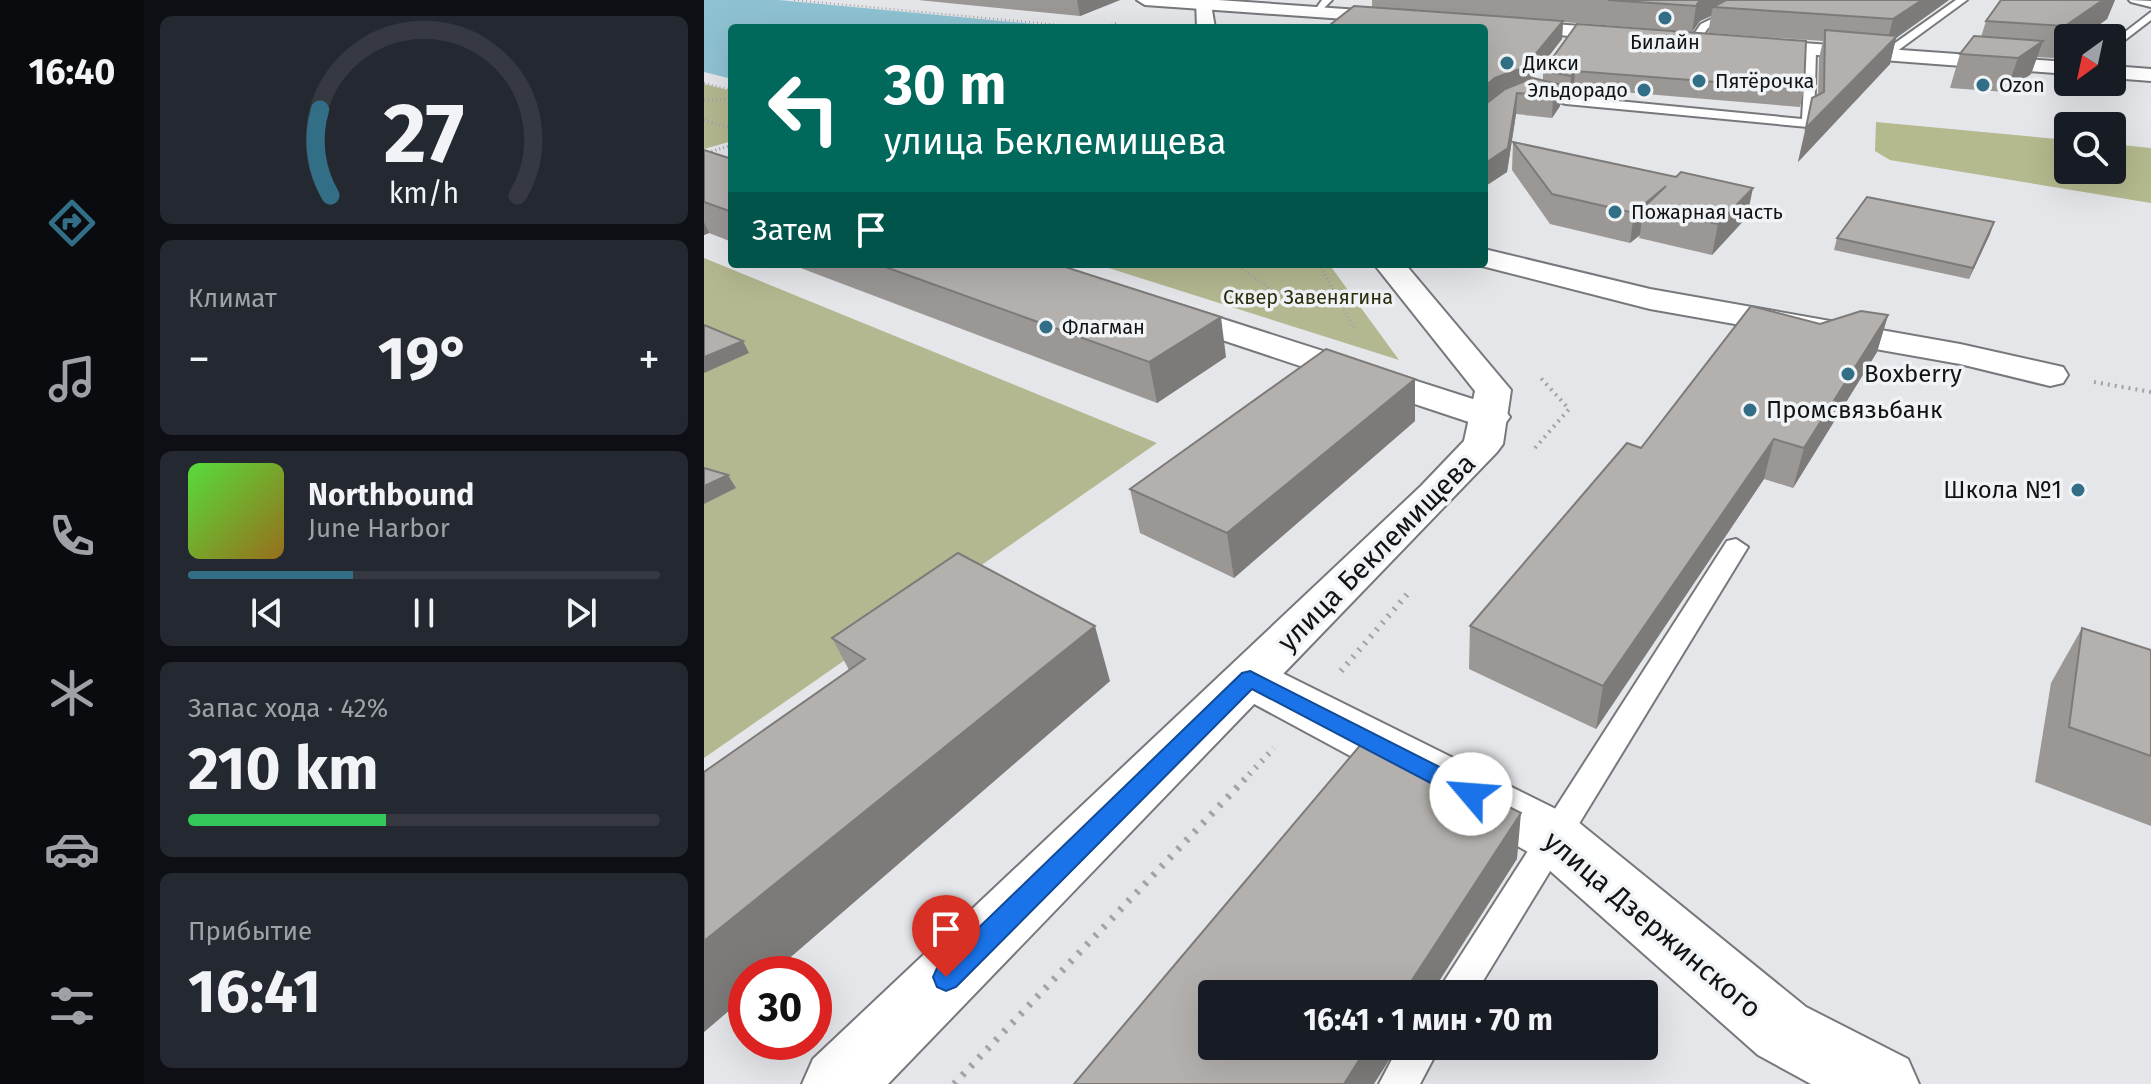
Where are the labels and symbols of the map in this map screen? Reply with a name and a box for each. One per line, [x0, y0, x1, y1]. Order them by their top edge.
marker: Билайн [1656, 9, 1674, 27]
north arrow [2054, 24, 2126, 96]
place label: Билайн [1630, 30, 1700, 54]
place label: Дикси [1522, 51, 1579, 75]
marker: Дикси [1498, 54, 1516, 72]
place label: Пятёрочка [1715, 69, 1815, 93]
marker: Пятёрочка [1690, 72, 1708, 90]
place label: Ozon [1999, 73, 2045, 97]
marker: Ozon [1974, 76, 1992, 94]
place label: Эльдорадо [1527, 78, 1628, 102]
marker: Эльдорадо [1635, 81, 1653, 99]
place label: Пожарная часть [1631, 200, 1783, 224]
marker: Пожарная часть [1606, 203, 1624, 221]
park label: Сквер Завенягина [1223, 285, 1393, 309]
place label: Флагман [1062, 315, 1145, 339]
marker: Флагман [1037, 318, 1055, 336]
place label: Boxberry [1864, 360, 1962, 388]
marker: Boxberry [1839, 365, 1857, 383]
place label: Промсвязьбанк [1766, 396, 1943, 424]
marker: Промсвязьбанк [1741, 401, 1759, 419]
street label: улица Беклемищева [1270, 446, 1482, 658]
place label: Школа №1 [1943, 476, 2062, 504]
marker: Школа №1 [2069, 481, 2087, 499]
position arrow [1429, 752, 1513, 836]
street label: улица Дзержинского [1537, 824, 1768, 1025]
pin [912, 895, 980, 977]
speed limit sign: 30 [728, 956, 832, 1060]

